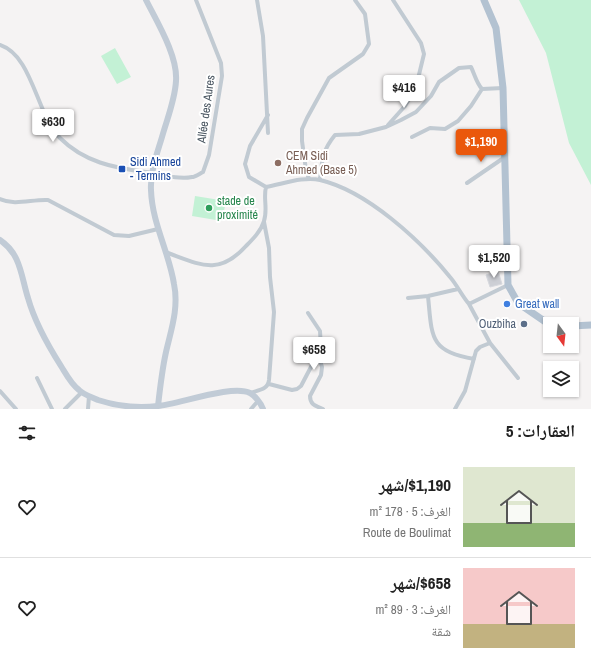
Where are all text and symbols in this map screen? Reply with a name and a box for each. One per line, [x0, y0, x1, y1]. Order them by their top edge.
street label: Allée des Aures [193, 74, 219, 145]
pin: $416 [380, 75, 428, 109]
text: $416 [392, 79, 416, 96]
pin: $630 [29, 109, 77, 143]
text: $630 [41, 113, 65, 130]
pin: $1,190 [448, 129, 514, 163]
text: $1,190 [465, 133, 497, 150]
place label: CEM Sidi Ahmed (Base 5) [285, 148, 357, 178]
place label: Sidi Ahmed - Termins [130, 154, 181, 184]
marker: CEM Sidi Ahmed (Base 5) [273, 158, 283, 168]
marker: Sidi Ahmed - Termins [117, 164, 127, 174]
place label: stade de proximité [217, 193, 258, 223]
marker: stade de proximité [204, 203, 214, 213]
pin: $1,520 [461, 245, 527, 279]
text: $1,520 [478, 249, 510, 266]
place label: Great wall [515, 296, 559, 312]
marker: Great wall [502, 299, 512, 309]
place label: Ouzbiha [479, 316, 517, 332]
north arrow [543, 317, 579, 353]
map controls [543, 317, 579, 397]
marker: Ouzbiha [519, 319, 529, 329]
pin: $658 [290, 337, 338, 371]
text: $658 [302, 341, 326, 358]
button: layers [543, 361, 579, 397]
text: العقارات: 5 [506, 419, 575, 442]
icon: filters [16, 422, 38, 444]
text: $1,190/شهر [379, 473, 451, 496]
icon: home [495, 483, 543, 531]
icon: heart [16, 496, 38, 518]
text: الغرف: 5 · 178 m² [370, 503, 451, 520]
text: Route de Boulimat [363, 524, 451, 541]
text: $658/شهر [391, 571, 451, 594]
icon: home [495, 584, 543, 632]
icon: heart [16, 597, 38, 619]
text: الغرف: 3 · 89 m² [375, 601, 451, 618]
text: شقة [432, 623, 451, 640]

